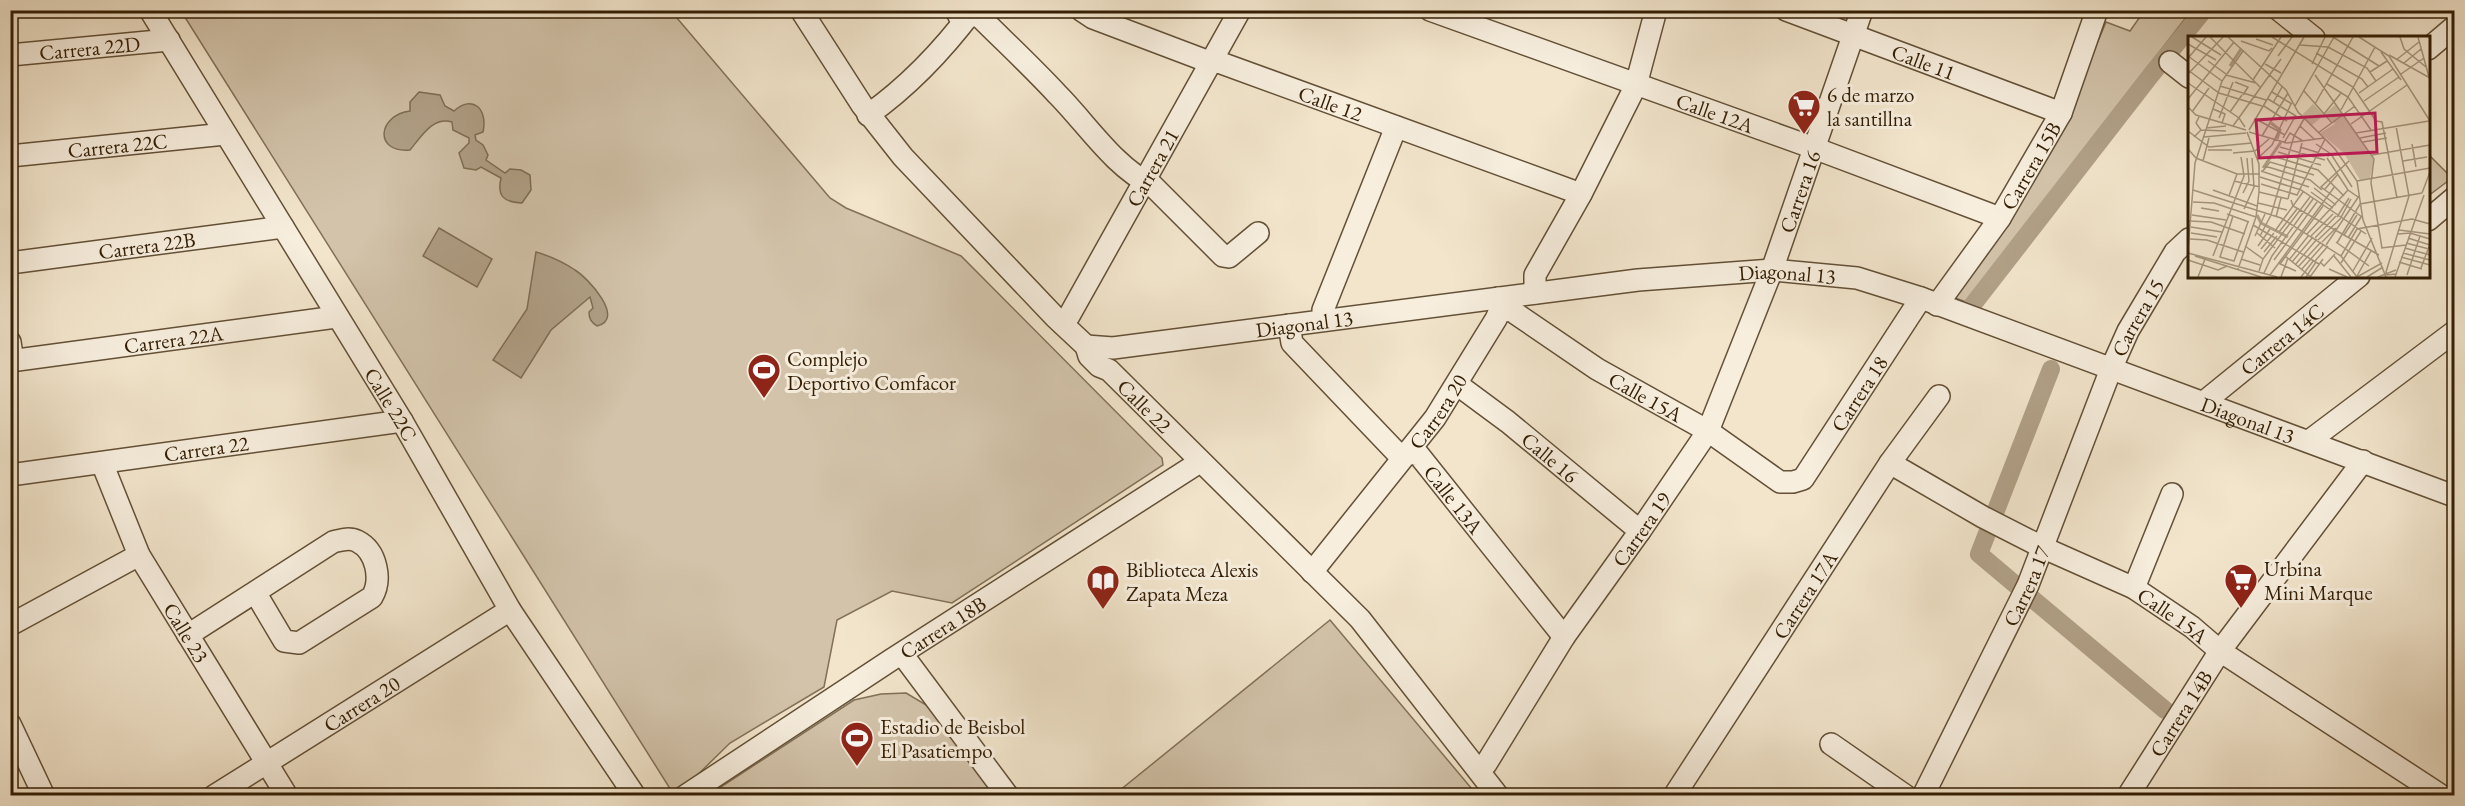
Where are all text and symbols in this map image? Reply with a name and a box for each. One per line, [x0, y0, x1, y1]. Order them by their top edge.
street label: Carrera 22D [38, 29, 141, 66]
inset map [2188, 36, 2429, 278]
street label: Calle 11 [1888, 37, 1959, 86]
street label: Calle 12 [1295, 79, 1366, 127]
place label: 6 de marzo la santillna [1827, 81, 1914, 132]
street label: Calle 12A [1673, 86, 1758, 139]
supermarket icon: 6 de marzo la santillna [1786, 88, 1822, 135]
street label: Carrera 15B [1994, 117, 2067, 215]
street label: Carrera 21 [1119, 124, 1185, 211]
street label: Carrera 22C [66, 126, 169, 164]
street label: Carrera 16 [1772, 147, 1826, 236]
street label: Carrera 22B [97, 225, 197, 265]
street label: Diagonal 13 [1737, 256, 1837, 289]
street label: Carrera 15 [2105, 273, 2170, 361]
street label: Carrera 14C [2234, 297, 2329, 381]
street label: Diagonal 13 [1254, 304, 1355, 343]
street label: Carrera 22A [122, 319, 225, 359]
place label: Complejo Deportivo Comfacor [787, 345, 956, 396]
street label: Carrera 18 [1824, 350, 1893, 436]
sports icon: Complejo Deportivo Comfacor [746, 352, 782, 399]
street label: Calle 22C [359, 362, 424, 445]
street label: Calle 15A [1604, 365, 1688, 428]
street label: Carrera 20 [1402, 369, 1473, 454]
street label: Calle 22 [1112, 373, 1178, 438]
street label: Diagonal 13 [2197, 390, 2298, 449]
street label: Calle 16 [1516, 425, 1584, 488]
street label: Carrera 22 [162, 429, 250, 467]
street label: Calle 13A [1418, 459, 1490, 539]
street label: Carrera 19 [1606, 486, 1676, 572]
street label: Carrera 17 [1996, 541, 2056, 631]
street label: Carrera 17A [1766, 545, 1843, 644]
place label: Urbina Mini Marque [2264, 555, 2373, 606]
place label: Biblioteca Alexis Zapata Meza [1126, 556, 1259, 607]
supermarket icon: Urbina Mini Marque [2223, 562, 2259, 609]
library icon: Biblioteca Alexis Zapata Meza [1085, 563, 1121, 610]
street label: Calle 15A [2133, 581, 2215, 649]
street label: Carrera 18B [894, 589, 991, 665]
street label: Calle 23 [158, 597, 215, 668]
street label: Carrera 14B [2143, 665, 2218, 762]
street label: Carrera 20 [318, 669, 405, 738]
place label: Estadio de Beisbol El Pasatiempo [880, 713, 1025, 764]
sports icon: Estadio de Beisbol El Pasatiempo [839, 720, 875, 767]

